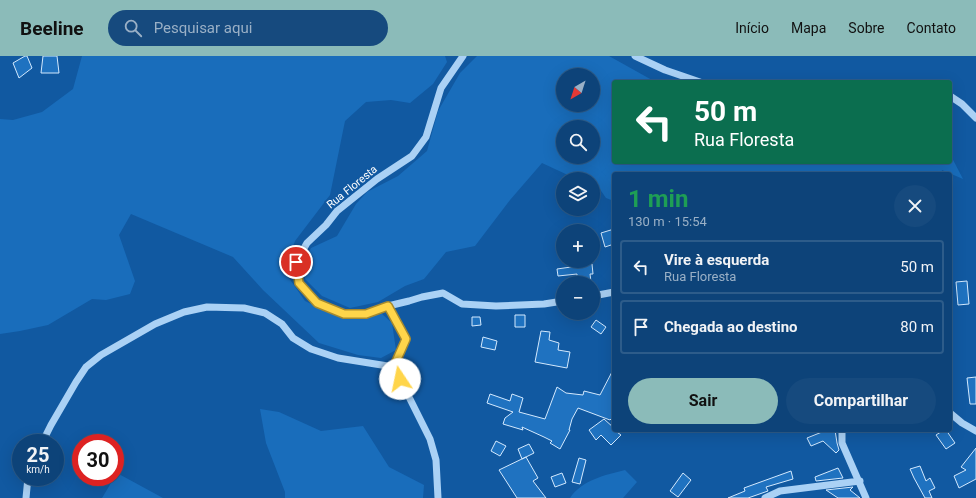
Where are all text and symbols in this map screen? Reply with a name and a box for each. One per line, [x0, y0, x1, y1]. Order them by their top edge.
search box [108, 10, 388, 46]
text: Beeline [20, 17, 84, 40]
icon: search [122, 17, 144, 39]
text: Pesquisar aqui [154, 19, 252, 37]
text: Início [735, 20, 769, 36]
text: Mapa [791, 20, 826, 36]
text: Sobre [848, 20, 885, 36]
text: Contato [907, 20, 956, 36]
north arrow [556, 68, 600, 112]
map controls [556, 68, 600, 320]
text: 50 m [694, 95, 757, 128]
icon: left [628, 96, 680, 148]
button: search [556, 120, 600, 164]
text: Rua Floresta [694, 129, 794, 150]
street label: Rua Floresta [324, 163, 380, 211]
button: layers [556, 172, 600, 216]
text: 1 min [628, 185, 688, 213]
button: close [894, 185, 936, 227]
text: 130 m · 15:54 [628, 214, 707, 229]
button: + [556, 224, 600, 268]
pin [279, 245, 313, 279]
icon: arrive [285, 251, 307, 273]
text: Vire à esquerda [664, 251, 769, 269]
icon: left [630, 256, 652, 278]
text: 50 m [900, 258, 934, 276]
text: Rua Floresta [664, 269, 736, 284]
button: − [556, 276, 600, 320]
icon: arrive [630, 316, 652, 338]
text: Chegada ao destino [664, 318, 798, 336]
text: 80 m [900, 318, 934, 336]
position arrow [379, 358, 421, 400]
button: Sair [628, 378, 778, 424]
button: Compartilhar [786, 378, 936, 424]
speed limit sign: 30 [72, 434, 124, 486]
text: 25 [27, 443, 49, 467]
text: km/h [26, 464, 50, 475]

